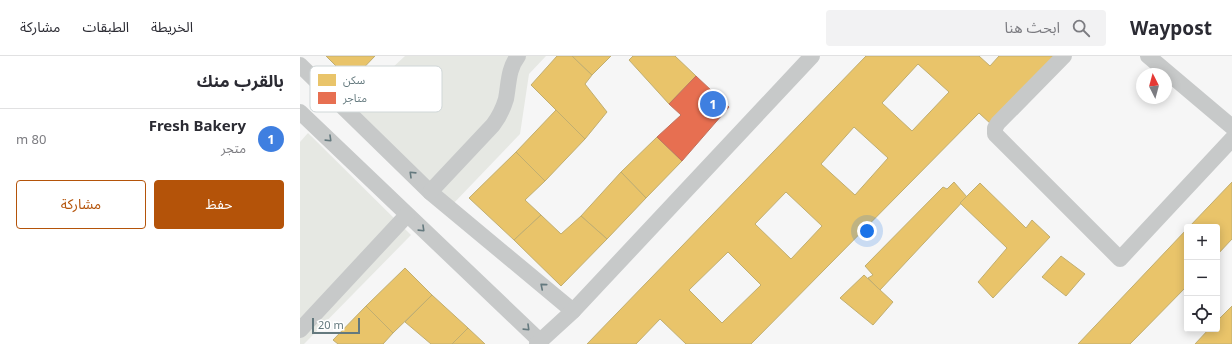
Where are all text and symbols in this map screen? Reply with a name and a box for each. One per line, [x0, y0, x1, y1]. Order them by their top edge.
search box [826, 10, 1106, 46]
text: Waypost [1130, 15, 1212, 41]
text: مشاركة [20, 17, 60, 36]
text: الطبقات [82, 17, 129, 36]
text: الخريطة [151, 17, 193, 36]
text: ابحث هنا [1005, 17, 1060, 37]
icon: search [1070, 17, 1092, 39]
legend [310, 66, 442, 112]
north arrow [1136, 68, 1172, 104]
text: بالقرب منك [197, 69, 284, 92]
text: سكن [343, 72, 366, 87]
pin: 1 [700, 89, 726, 119]
text: متاجر [342, 90, 367, 105]
text: Fresh Bakery [149, 115, 246, 135]
text: 80 m [16, 130, 46, 148]
text: 1 [267, 130, 275, 148]
one-way arrow [324, 134, 332, 142]
text: متجر [221, 139, 246, 157]
one-way arrow [409, 171, 417, 179]
button: مشاركة [16, 180, 146, 229]
button: حفظ [154, 180, 284, 229]
your location [857, 221, 877, 241]
one-way arrow [417, 224, 425, 232]
map controls [1184, 224, 1220, 332]
button: + [1184, 224, 1220, 260]
button: − [1184, 260, 1220, 296]
one-way arrow [540, 283, 547, 290]
button: locate [1184, 296, 1220, 332]
scale bar [312, 316, 360, 335]
text: 20 m [318, 317, 344, 332]
one-way arrow [522, 324, 529, 331]

